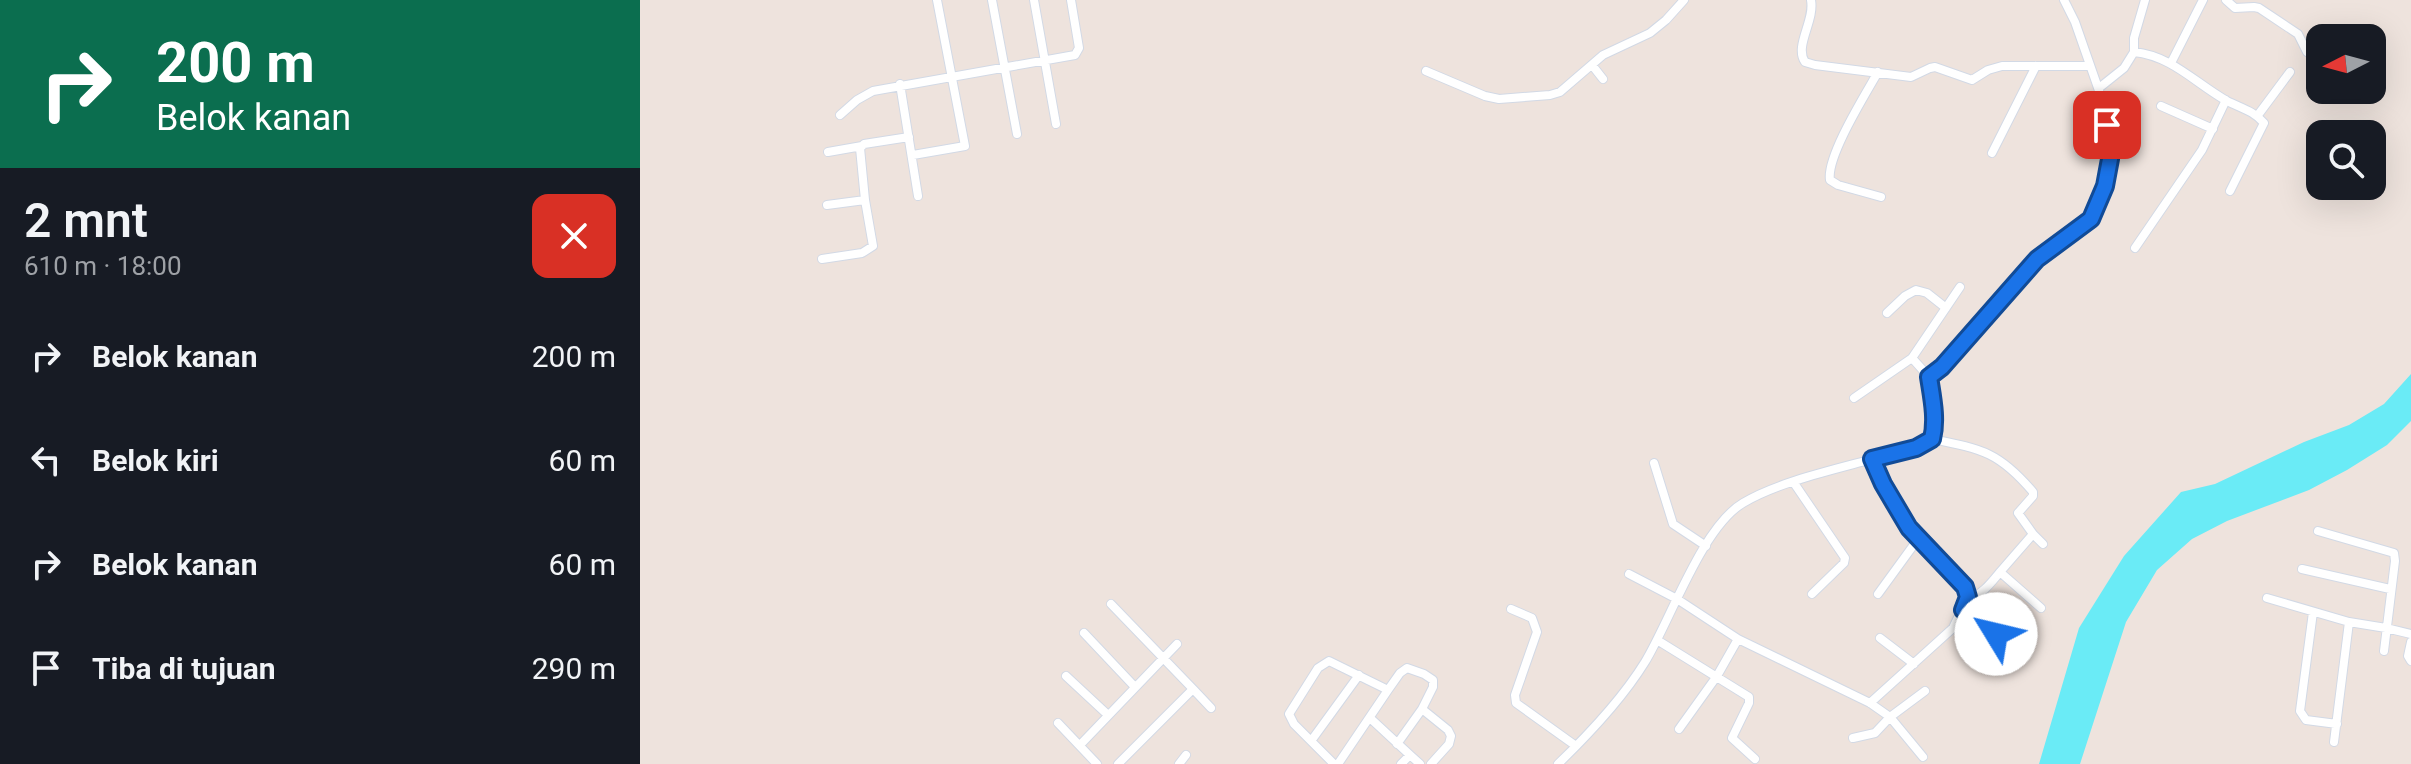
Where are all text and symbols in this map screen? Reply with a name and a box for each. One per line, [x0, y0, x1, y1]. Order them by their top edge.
north arrow [2306, 24, 2386, 104]
map controls [2306, 24, 2386, 200]
text: 200 m [156, 30, 315, 96]
icon: right [24, 32, 128, 136]
pin [2073, 91, 2141, 159]
text: Belok kanan [156, 97, 351, 139]
icon: arrive [2085, 103, 2129, 147]
button: search [2306, 120, 2386, 200]
text: 2 mnt [24, 192, 148, 249]
button: close [532, 194, 616, 278]
text: 610 m · 18:00 [24, 251, 182, 281]
icon: right [24, 334, 68, 378]
text: Belok kanan [92, 339, 257, 374]
text: 200 m [532, 339, 616, 374]
icon: left [24, 438, 68, 482]
text: Belok kiri [92, 443, 219, 478]
text: 60 m [549, 443, 616, 478]
icon: right [24, 542, 68, 586]
text: Belok kanan [92, 547, 257, 582]
text: 60 m [549, 547, 616, 582]
position arrow [1954, 592, 2038, 676]
icon: arrive [24, 646, 68, 690]
text: Tiba di tujuan [92, 651, 276, 686]
text: 290 m [532, 651, 616, 686]

